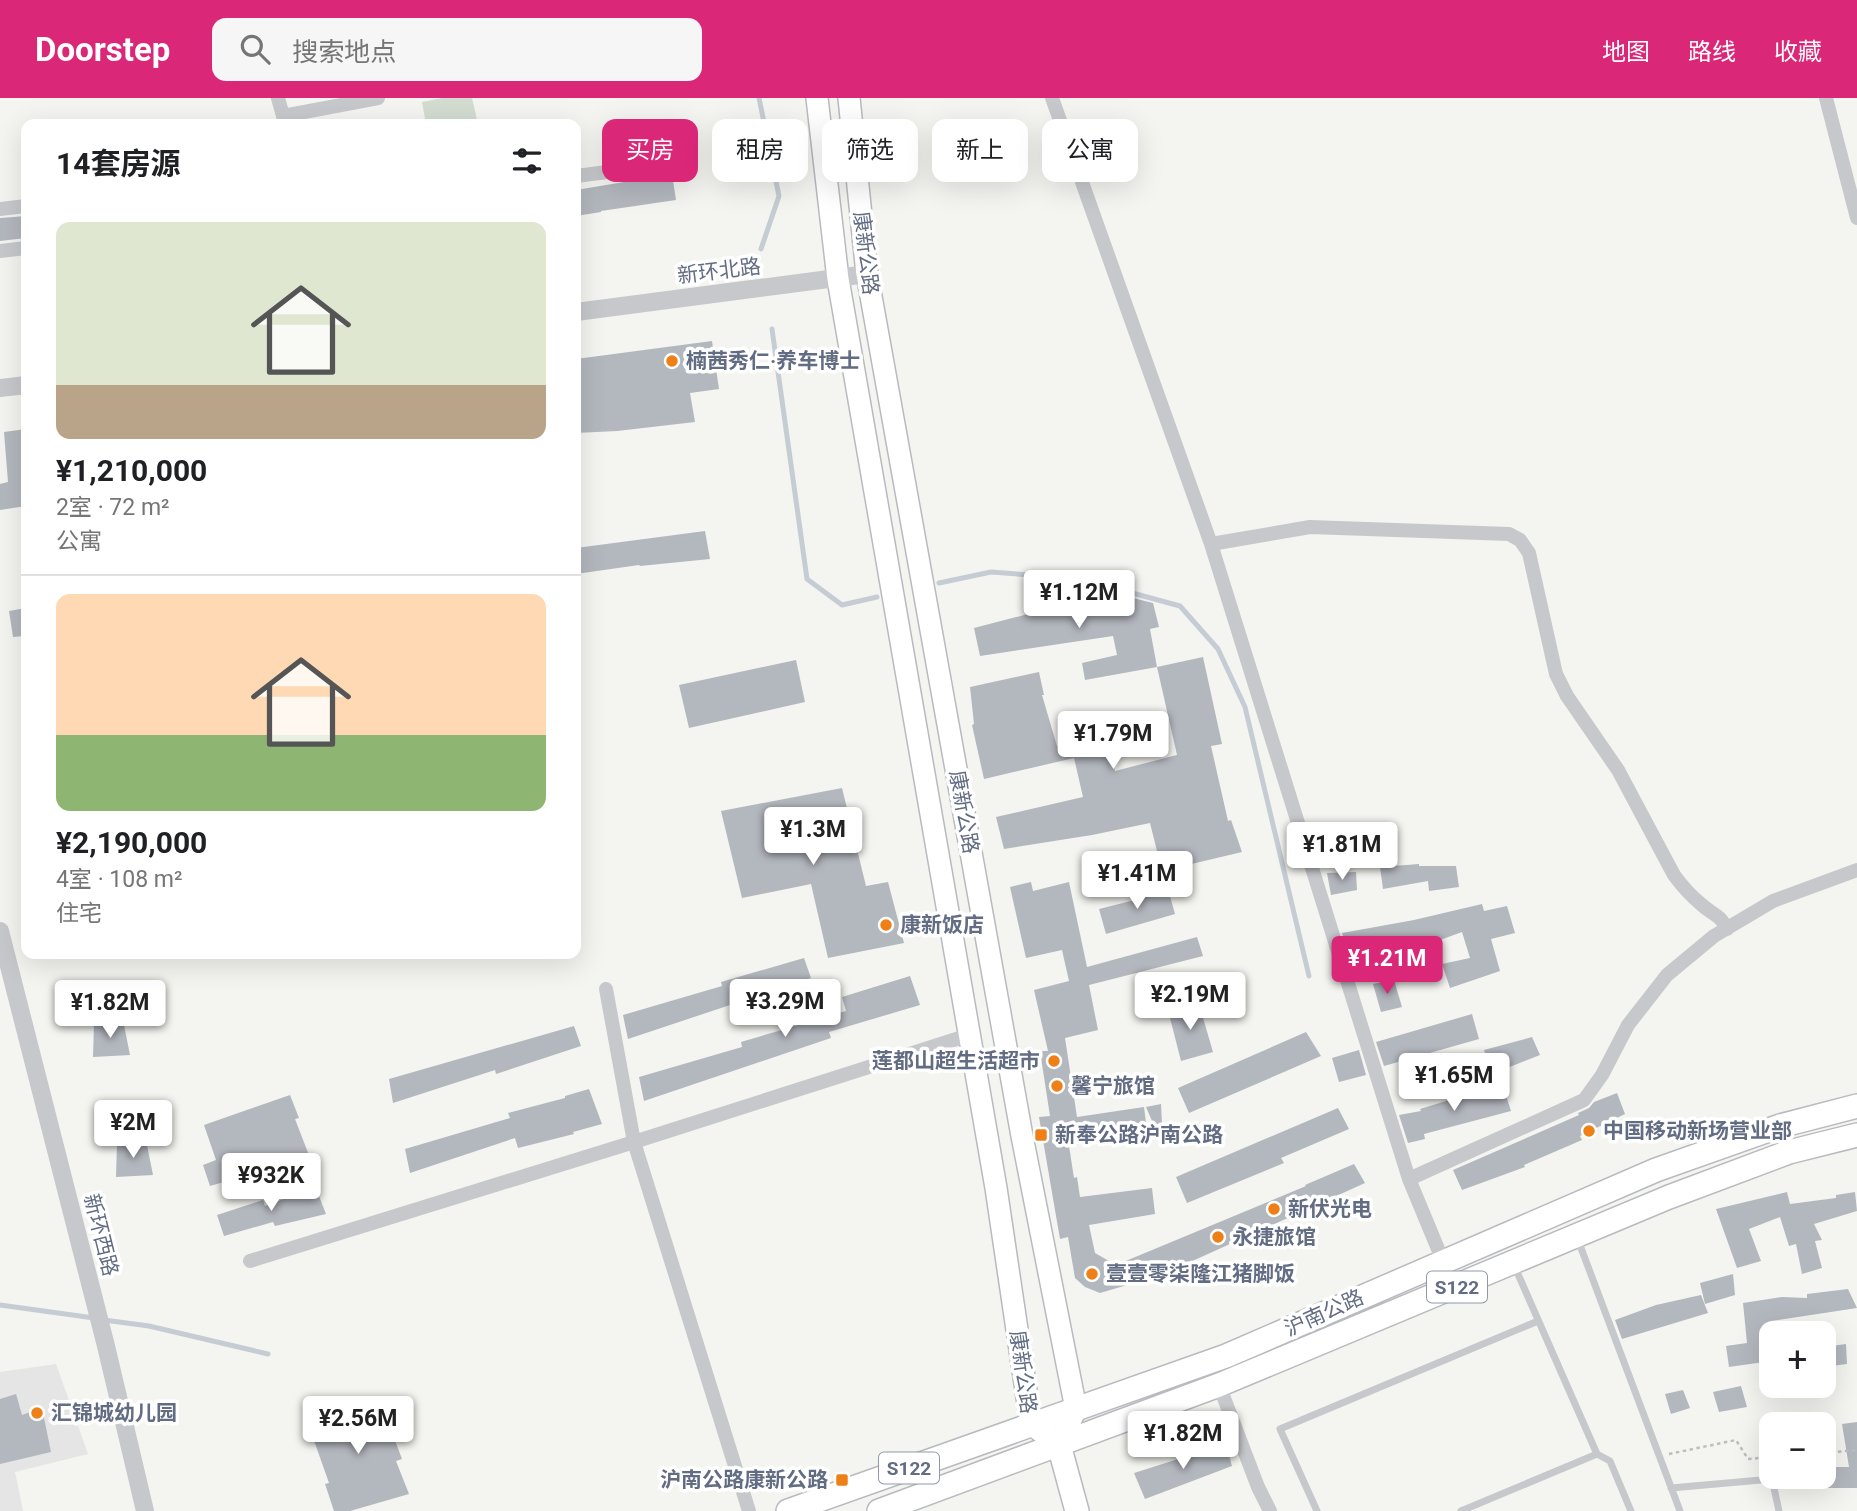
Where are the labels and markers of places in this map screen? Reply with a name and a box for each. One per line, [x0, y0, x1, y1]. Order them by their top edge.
place label: 楠茜秀仁·养车博士 [686, 349, 860, 373]
marker: 楠茜秀仁·养车博士 [664, 353, 680, 369]
pin: ¥1.12M [1022, 570, 1136, 630]
pin: ¥1.79M [1056, 712, 1170, 771]
pin: ¥1.3M [764, 808, 862, 867]
pin: ¥1.81M [1285, 822, 1399, 882]
pin: ¥1.41M [1080, 852, 1194, 911]
place label: 康新饭店 [900, 913, 984, 937]
marker: 康新饭店 [878, 917, 894, 933]
pin: ¥1.21M [1330, 936, 1444, 996]
pin: ¥2.19M [1133, 972, 1247, 1032]
pin: ¥3.29M [728, 979, 842, 1039]
pin: ¥1.82M [53, 981, 167, 1040]
place label: 莲都山超生活超市 [872, 1049, 1040, 1073]
marker: 莲都山超生活超市 [1046, 1053, 1062, 1069]
pin: ¥1.65M [1397, 1054, 1511, 1113]
place label: 馨宁旅馆 [1071, 1074, 1155, 1098]
marker: 馨宁旅馆 [1049, 1078, 1065, 1094]
pin: ¥2M [99, 1100, 167, 1160]
place label: 中国移动新场营业部 [1603, 1119, 1792, 1143]
place label: 新奉公路沪南公路 [1055, 1123, 1223, 1147]
marker: 中国移动新场营业部 [1581, 1123, 1597, 1139]
marker: 新奉公路沪南公路 [1033, 1127, 1049, 1143]
pin: ¥932K [222, 1154, 320, 1213]
place label: 新伏光电 [1288, 1197, 1372, 1221]
marker: 新伏光电 [1266, 1201, 1282, 1217]
place label: 永捷旅馆 [1232, 1225, 1316, 1249]
marker: 永捷旅馆 [1210, 1229, 1226, 1245]
place label: 壹壹零柒隆江猪脚饭 [1106, 1262, 1295, 1286]
marker: 壹壹零柒隆江猪脚饭 [1084, 1266, 1100, 1282]
pin: ¥2.56M [301, 1396, 415, 1456]
place label: 汇锦城幼儿园 [51, 1401, 177, 1425]
marker: 汇锦城幼儿园 [29, 1405, 45, 1421]
pin: ¥1.82M [1126, 1412, 1240, 1471]
place label: 沪南公路康新公路 [660, 1468, 828, 1492]
marker: 沪南公路康新公路 [834, 1472, 850, 1488]

